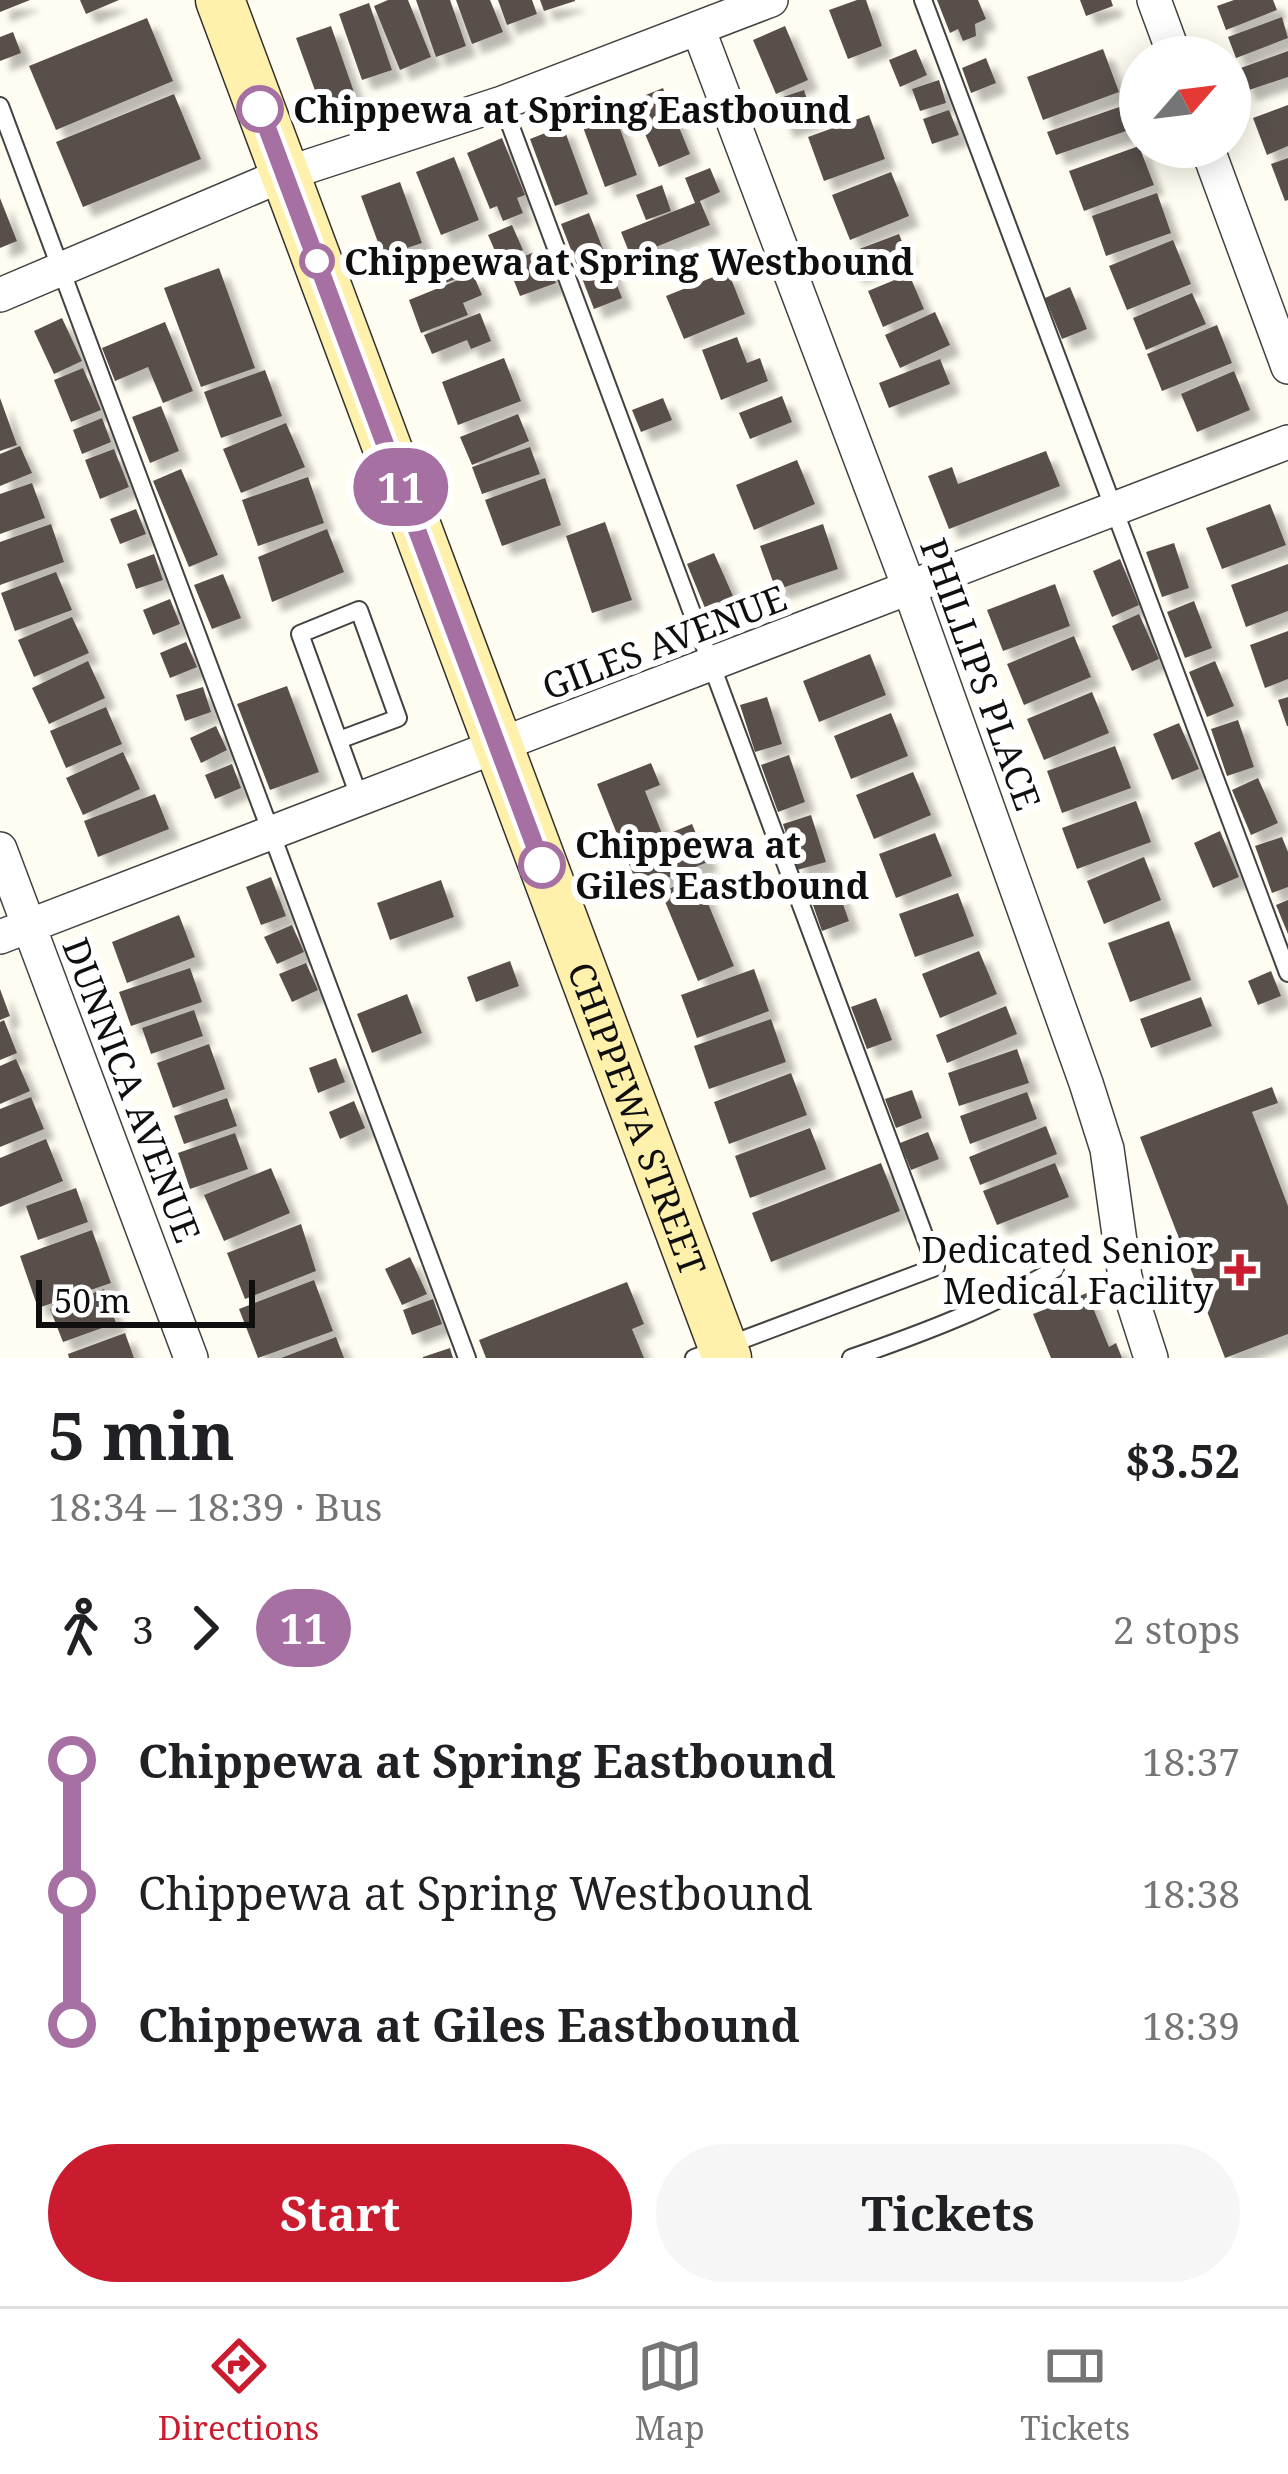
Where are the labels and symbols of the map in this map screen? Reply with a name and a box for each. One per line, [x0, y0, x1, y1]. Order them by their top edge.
north arrow [1119, 36, 1251, 168]
place label: Chippewa at Spring Eastbound [293, 85, 851, 134]
marker: Chippewa at Spring Eastbound [238, 87, 282, 131]
place label: Chippewa at Spring Westbound [344, 237, 914, 286]
marker: Chippewa at Spring Westbound [301, 245, 333, 277]
line badge: 11 [347, 448, 455, 526]
street label: PHILLIPS PLACE [909, 531, 1053, 817]
street label: GILES AVENUE [535, 573, 793, 711]
place label: Chippewa at Giles Eastbound [575, 820, 869, 910]
marker: Chippewa at Giles Eastbound [520, 843, 564, 887]
street label: DUNNICA AVENUE [51, 931, 213, 1249]
street label: CHIPPEWA STREET [557, 955, 718, 1282]
place label: Dedicated Senior Medical Facility [921, 1225, 1214, 1315]
marker: Dedicated Senior Medical Facility [1224, 1254, 1256, 1286]
scale bar [36, 1274, 255, 1327]

